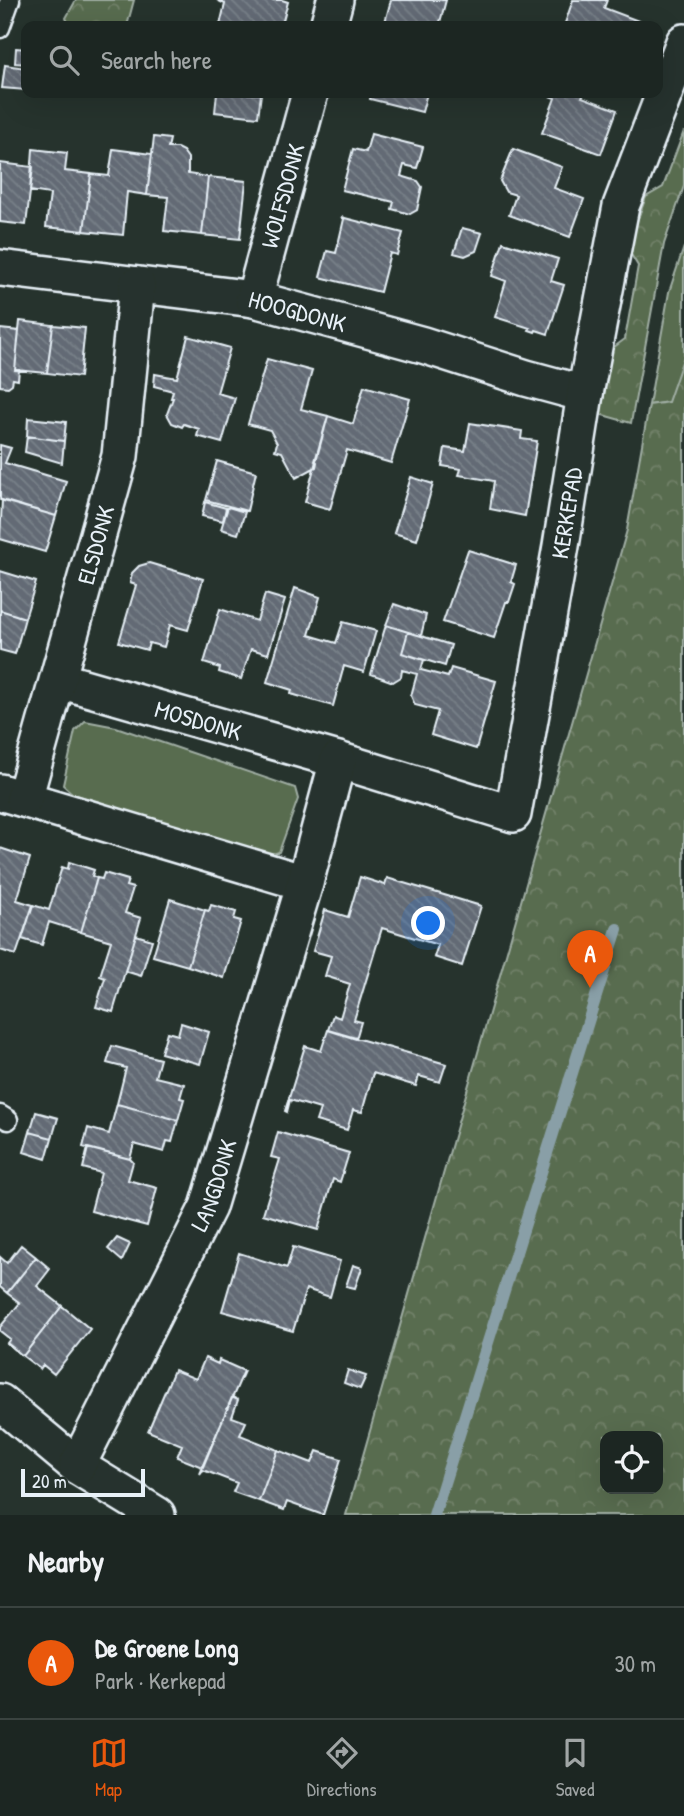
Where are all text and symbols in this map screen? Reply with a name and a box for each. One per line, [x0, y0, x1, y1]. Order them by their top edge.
search box [21, 21, 663, 98]
icon: search [45, 41, 83, 79]
text: Search here [101, 42, 212, 77]
street label: WOLFSDONK [253, 139, 312, 252]
street label: HOOGDONK [245, 282, 350, 339]
street label: KERKEPAD [543, 465, 589, 561]
street label: ELSDONK [69, 501, 122, 588]
street label: MOSDONK [151, 692, 246, 748]
your location [411, 906, 445, 940]
pin: A [567, 930, 613, 988]
street label: LANGDONK [183, 1135, 244, 1236]
map controls [600, 1431, 663, 1494]
button: locate [600, 1431, 663, 1494]
scale bar [21, 1466, 145, 1498]
text: 20 m [32, 1468, 67, 1494]
text: Nearby [28, 1541, 104, 1581]
text: De Groene Long [95, 1630, 239, 1665]
text: A [45, 1648, 57, 1679]
text: 30 m [614, 1648, 656, 1679]
text: Park · Kerkepad [95, 1665, 225, 1696]
tab: Map [90, 1734, 128, 1802]
tab: Directions [307, 1734, 377, 1802]
tab: Saved [556, 1734, 594, 1802]

